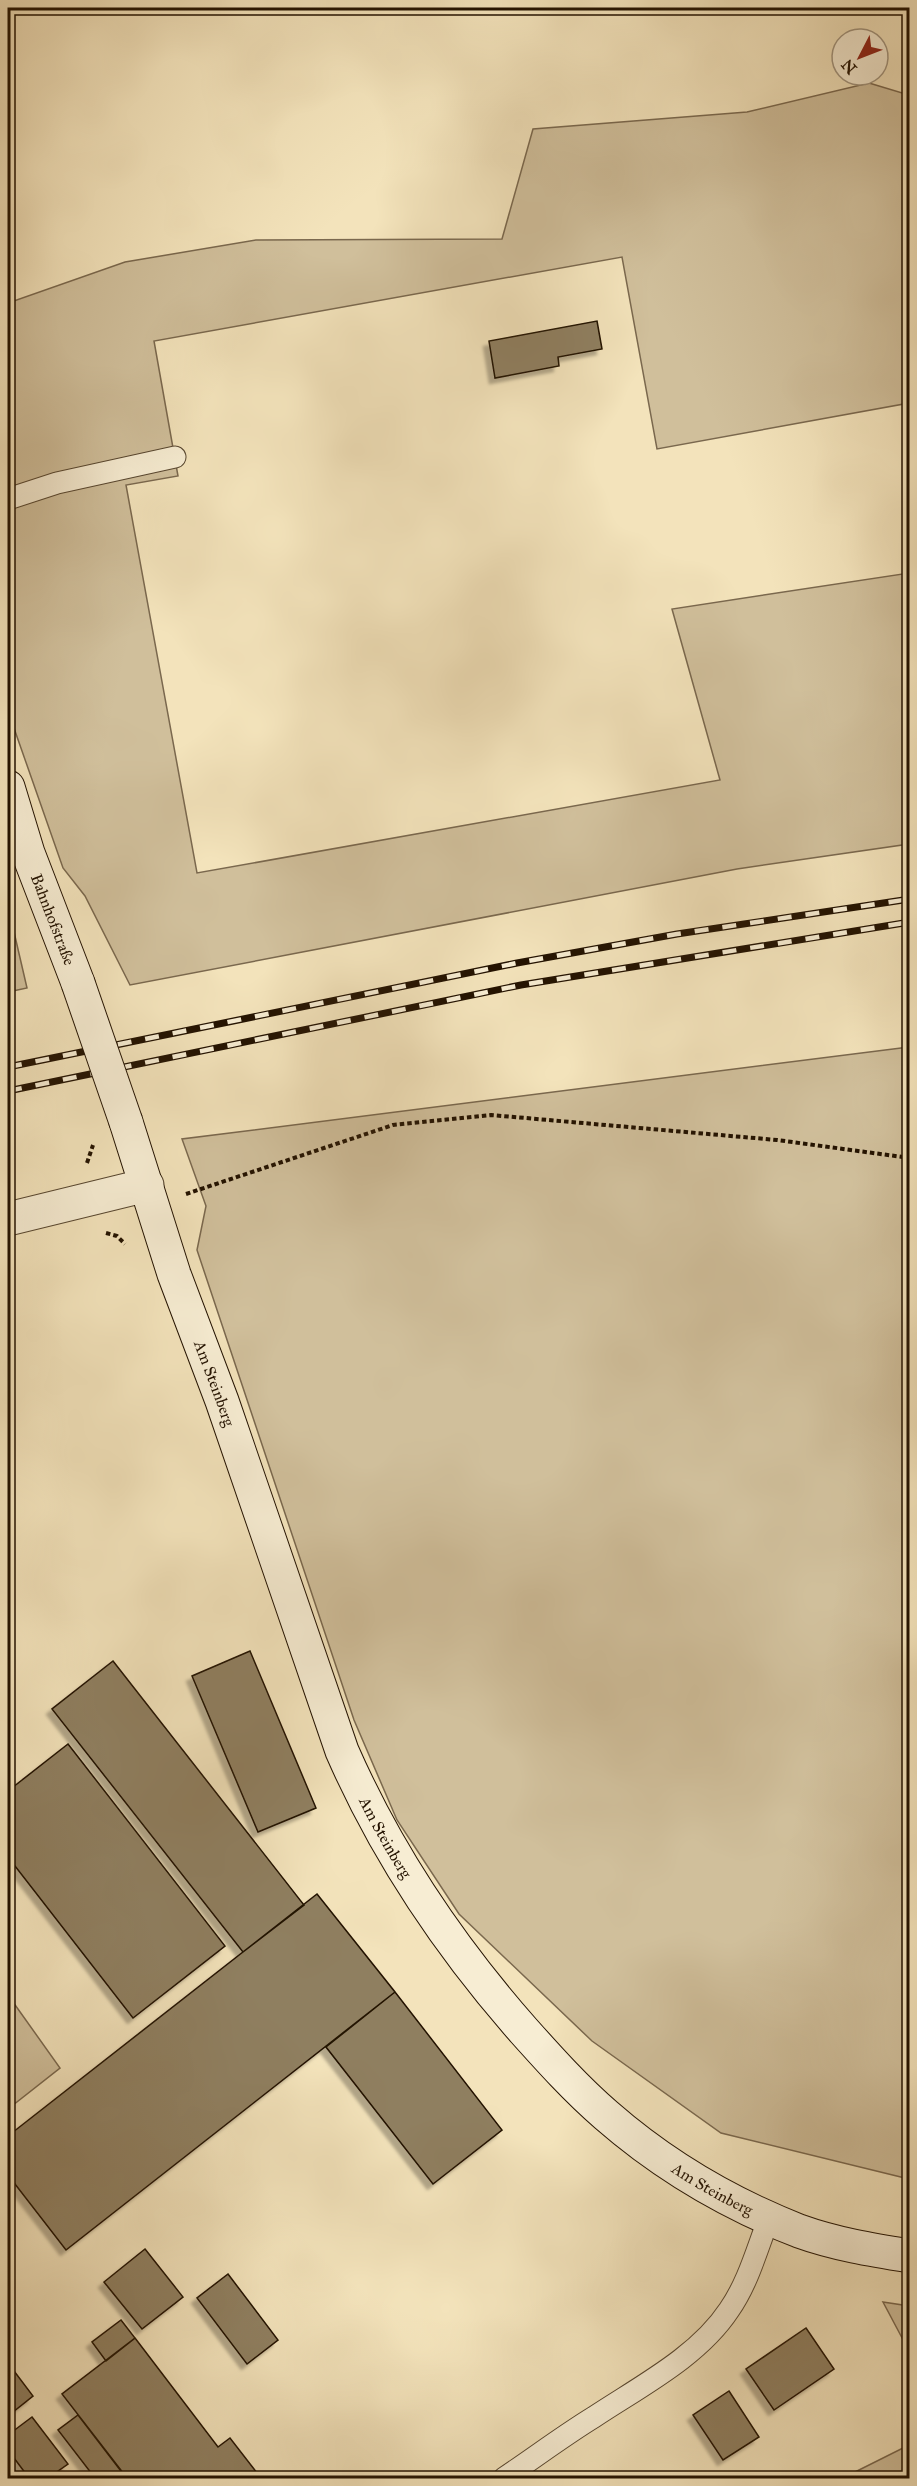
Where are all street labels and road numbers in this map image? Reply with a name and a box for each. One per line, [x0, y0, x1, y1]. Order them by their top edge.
street label: Bahnhofstraße [27, 871, 79, 968]
street label: Am Steinberg [190, 1337, 239, 1430]
street label: Am Steinberg [355, 1793, 416, 1883]
street label: Am Steinberg [667, 2158, 757, 2221]

